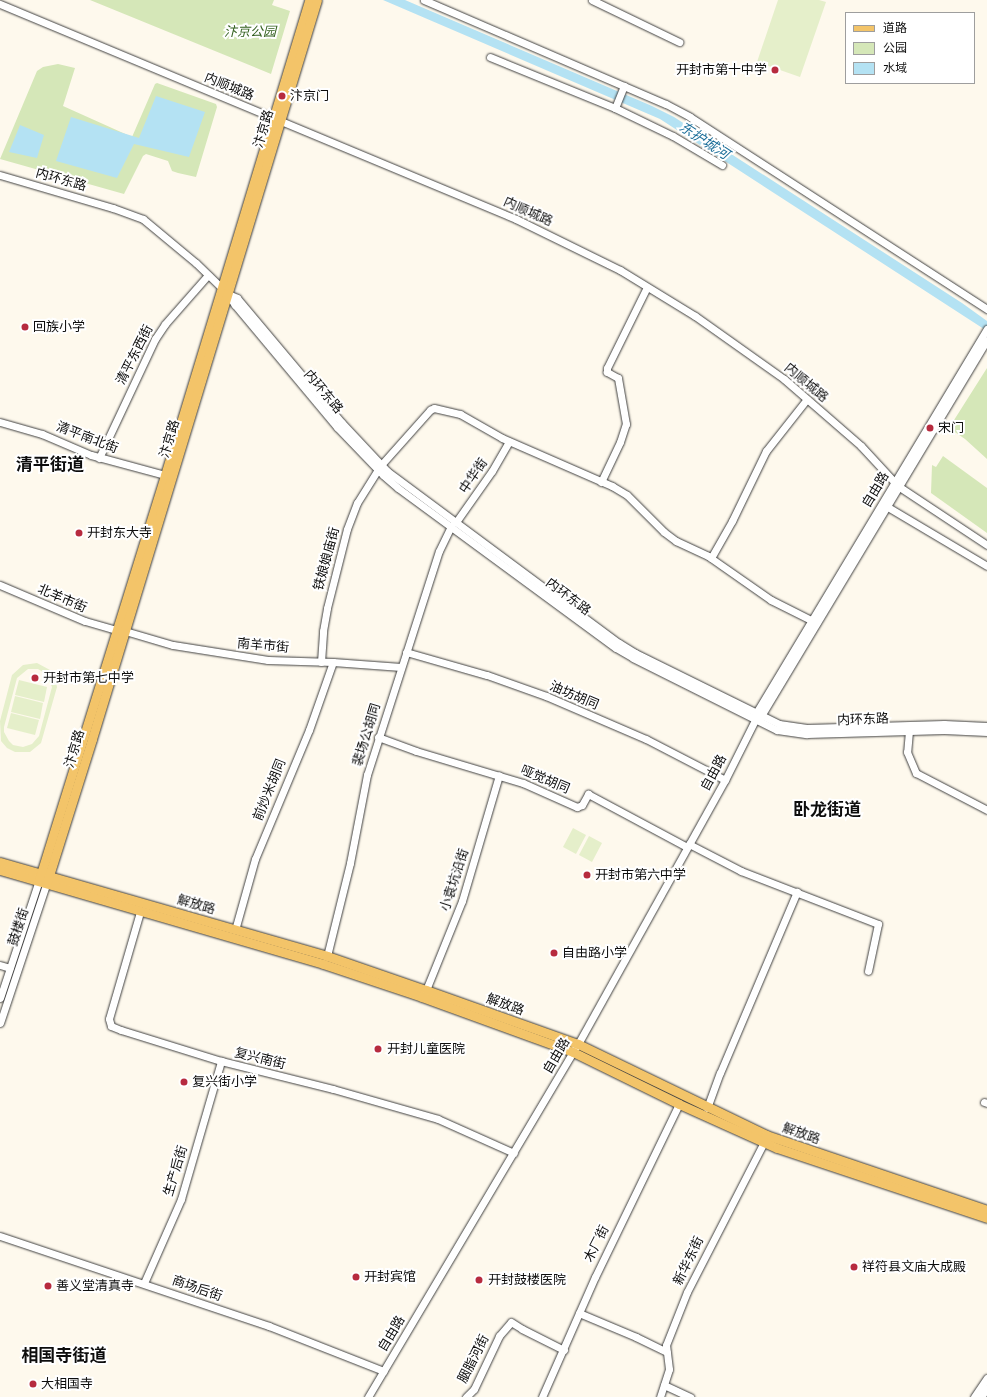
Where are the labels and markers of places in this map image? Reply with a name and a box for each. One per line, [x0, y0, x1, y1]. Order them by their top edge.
place label: 开封市第十中学 [676, 62, 767, 78]
marker: 开封市第十中学 [770, 65, 780, 75]
place label: 汴京门 [290, 88, 329, 104]
marker: 汴京门 [277, 91, 287, 101]
place label: 回族小学 [33, 319, 85, 335]
marker: 回族小学 [20, 322, 30, 332]
place label: 宋门 [938, 420, 964, 436]
marker: 宋门 [925, 423, 935, 433]
place label: 开封东大寺 [87, 525, 152, 541]
marker: 开封东大寺 [74, 528, 84, 538]
place label: 开封市第七中学 [43, 670, 134, 686]
marker: 开封市第七中学 [30, 673, 40, 683]
place label: 开封市第六中学 [595, 867, 686, 883]
marker: 开封市第六中学 [582, 870, 592, 880]
place label: 自由路小学 [562, 945, 627, 961]
marker: 自由路小学 [549, 948, 559, 958]
place label: 开封儿童医院 [387, 1041, 465, 1057]
marker: 开封儿童医院 [372, 1043, 384, 1055]
place label: 复兴街小学 [192, 1074, 257, 1090]
marker: 复兴街小学 [179, 1077, 189, 1087]
place label: 祥符县文庙大成殿 [862, 1259, 966, 1275]
marker: 祥符县文庙大成殿 [849, 1262, 859, 1272]
place label: 开封宾馆 [364, 1269, 416, 1285]
marker: 开封宾馆 [351, 1272, 361, 1282]
place label: 开封鼓楼医院 [488, 1272, 566, 1288]
marker: 开封鼓楼医院 [473, 1274, 485, 1286]
place label: 善义堂清真寺 [56, 1278, 134, 1294]
marker: 善义堂清真寺 [43, 1281, 53, 1291]
place label: 大相国寺 [41, 1376, 93, 1392]
marker: 大相国寺 [28, 1379, 38, 1389]

